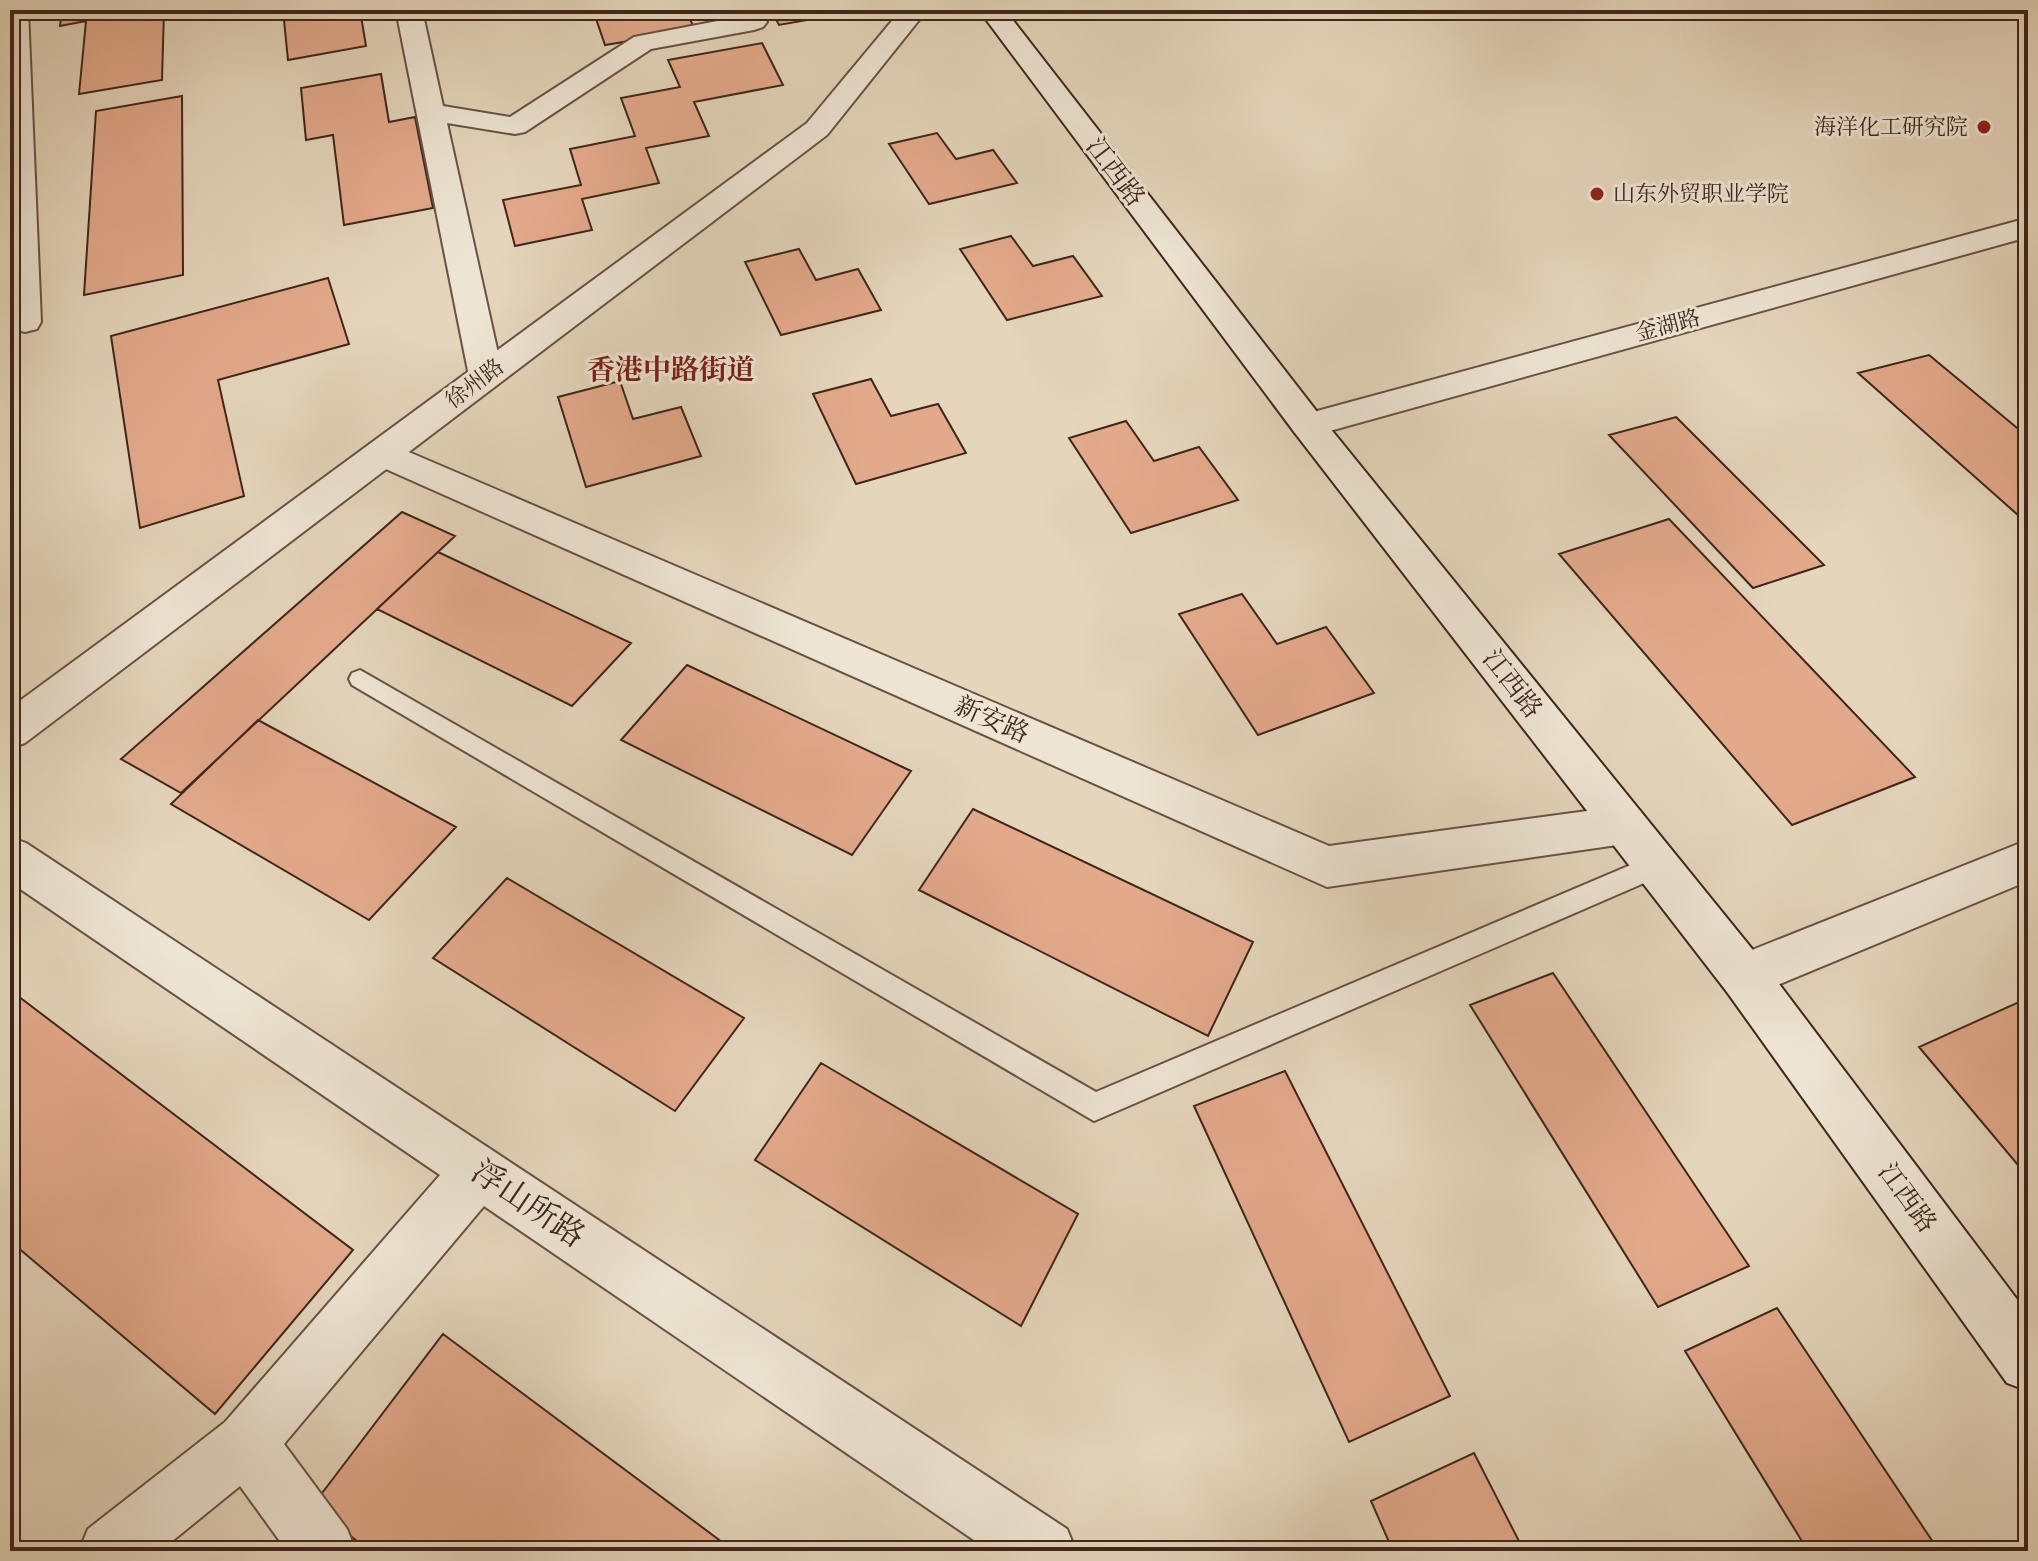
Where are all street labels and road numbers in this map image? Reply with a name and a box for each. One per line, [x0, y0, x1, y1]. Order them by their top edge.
street label: 江西路 [1079, 131, 1151, 213]
street label: 金湖路 [1633, 304, 1703, 348]
street label: 徐州路 [441, 353, 509, 415]
street label: 江西路 [1475, 643, 1549, 725]
street label: 新安路 [950, 690, 1034, 750]
street label: 浮山所路 [464, 1152, 592, 1256]
street label: 江西路 [1871, 1157, 1943, 1239]

